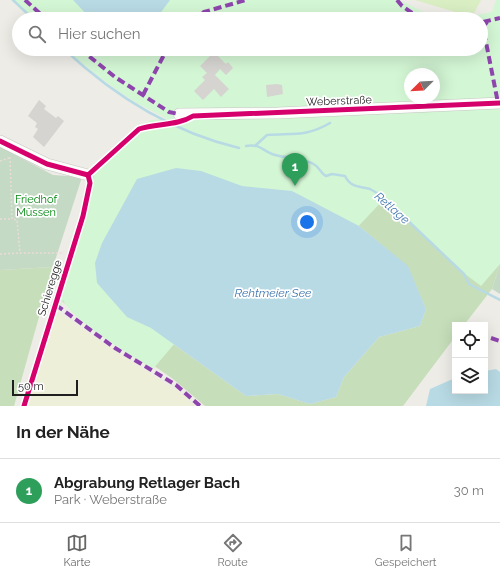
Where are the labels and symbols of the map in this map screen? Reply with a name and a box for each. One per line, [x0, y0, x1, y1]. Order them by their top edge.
north arrow [404, 68, 440, 104]
street label: Weberstraße [306, 93, 373, 109]
pin: 1 [282, 153, 308, 186]
water label: Retlage [372, 189, 413, 227]
park label: Friedhof Müssen [15, 193, 57, 219]
your location [297, 212, 317, 232]
street label: Schieregge [35, 258, 65, 318]
water label: Rehtmeier See [235, 286, 312, 300]
scale bar [12, 378, 78, 397]

